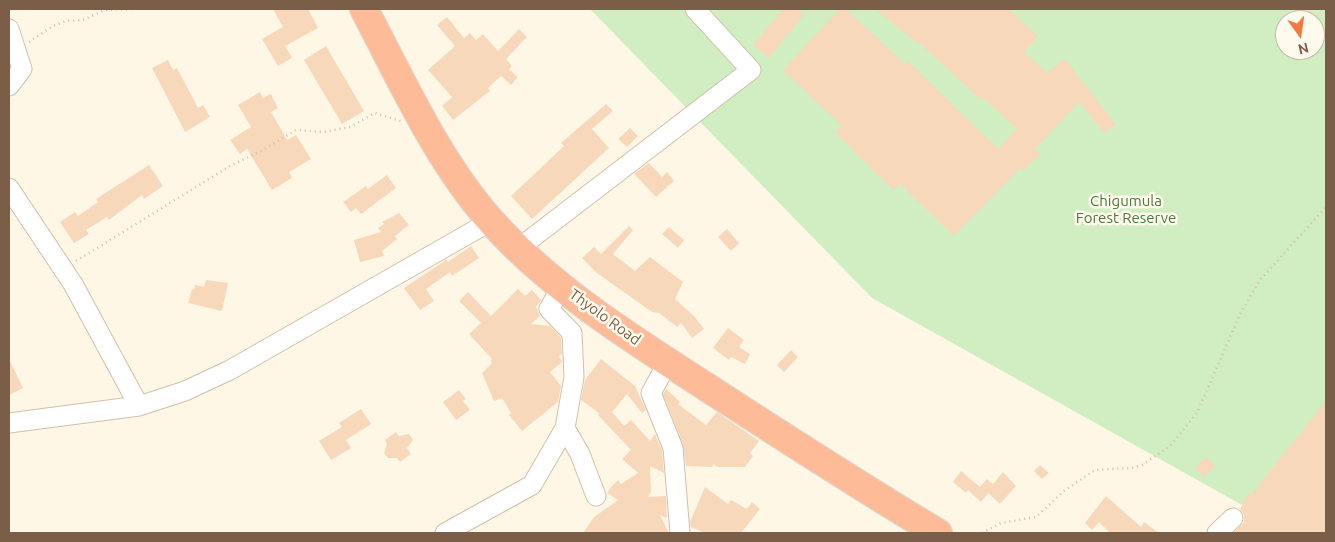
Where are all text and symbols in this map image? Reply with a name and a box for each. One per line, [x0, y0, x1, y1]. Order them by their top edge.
north arrow [1275, 10, 1325, 60]
text: N [1296, 40, 1310, 58]
park label: Chigumula Forest Reserve [1076, 192, 1176, 227]
street label: Thyolo Road [566, 285, 644, 349]

